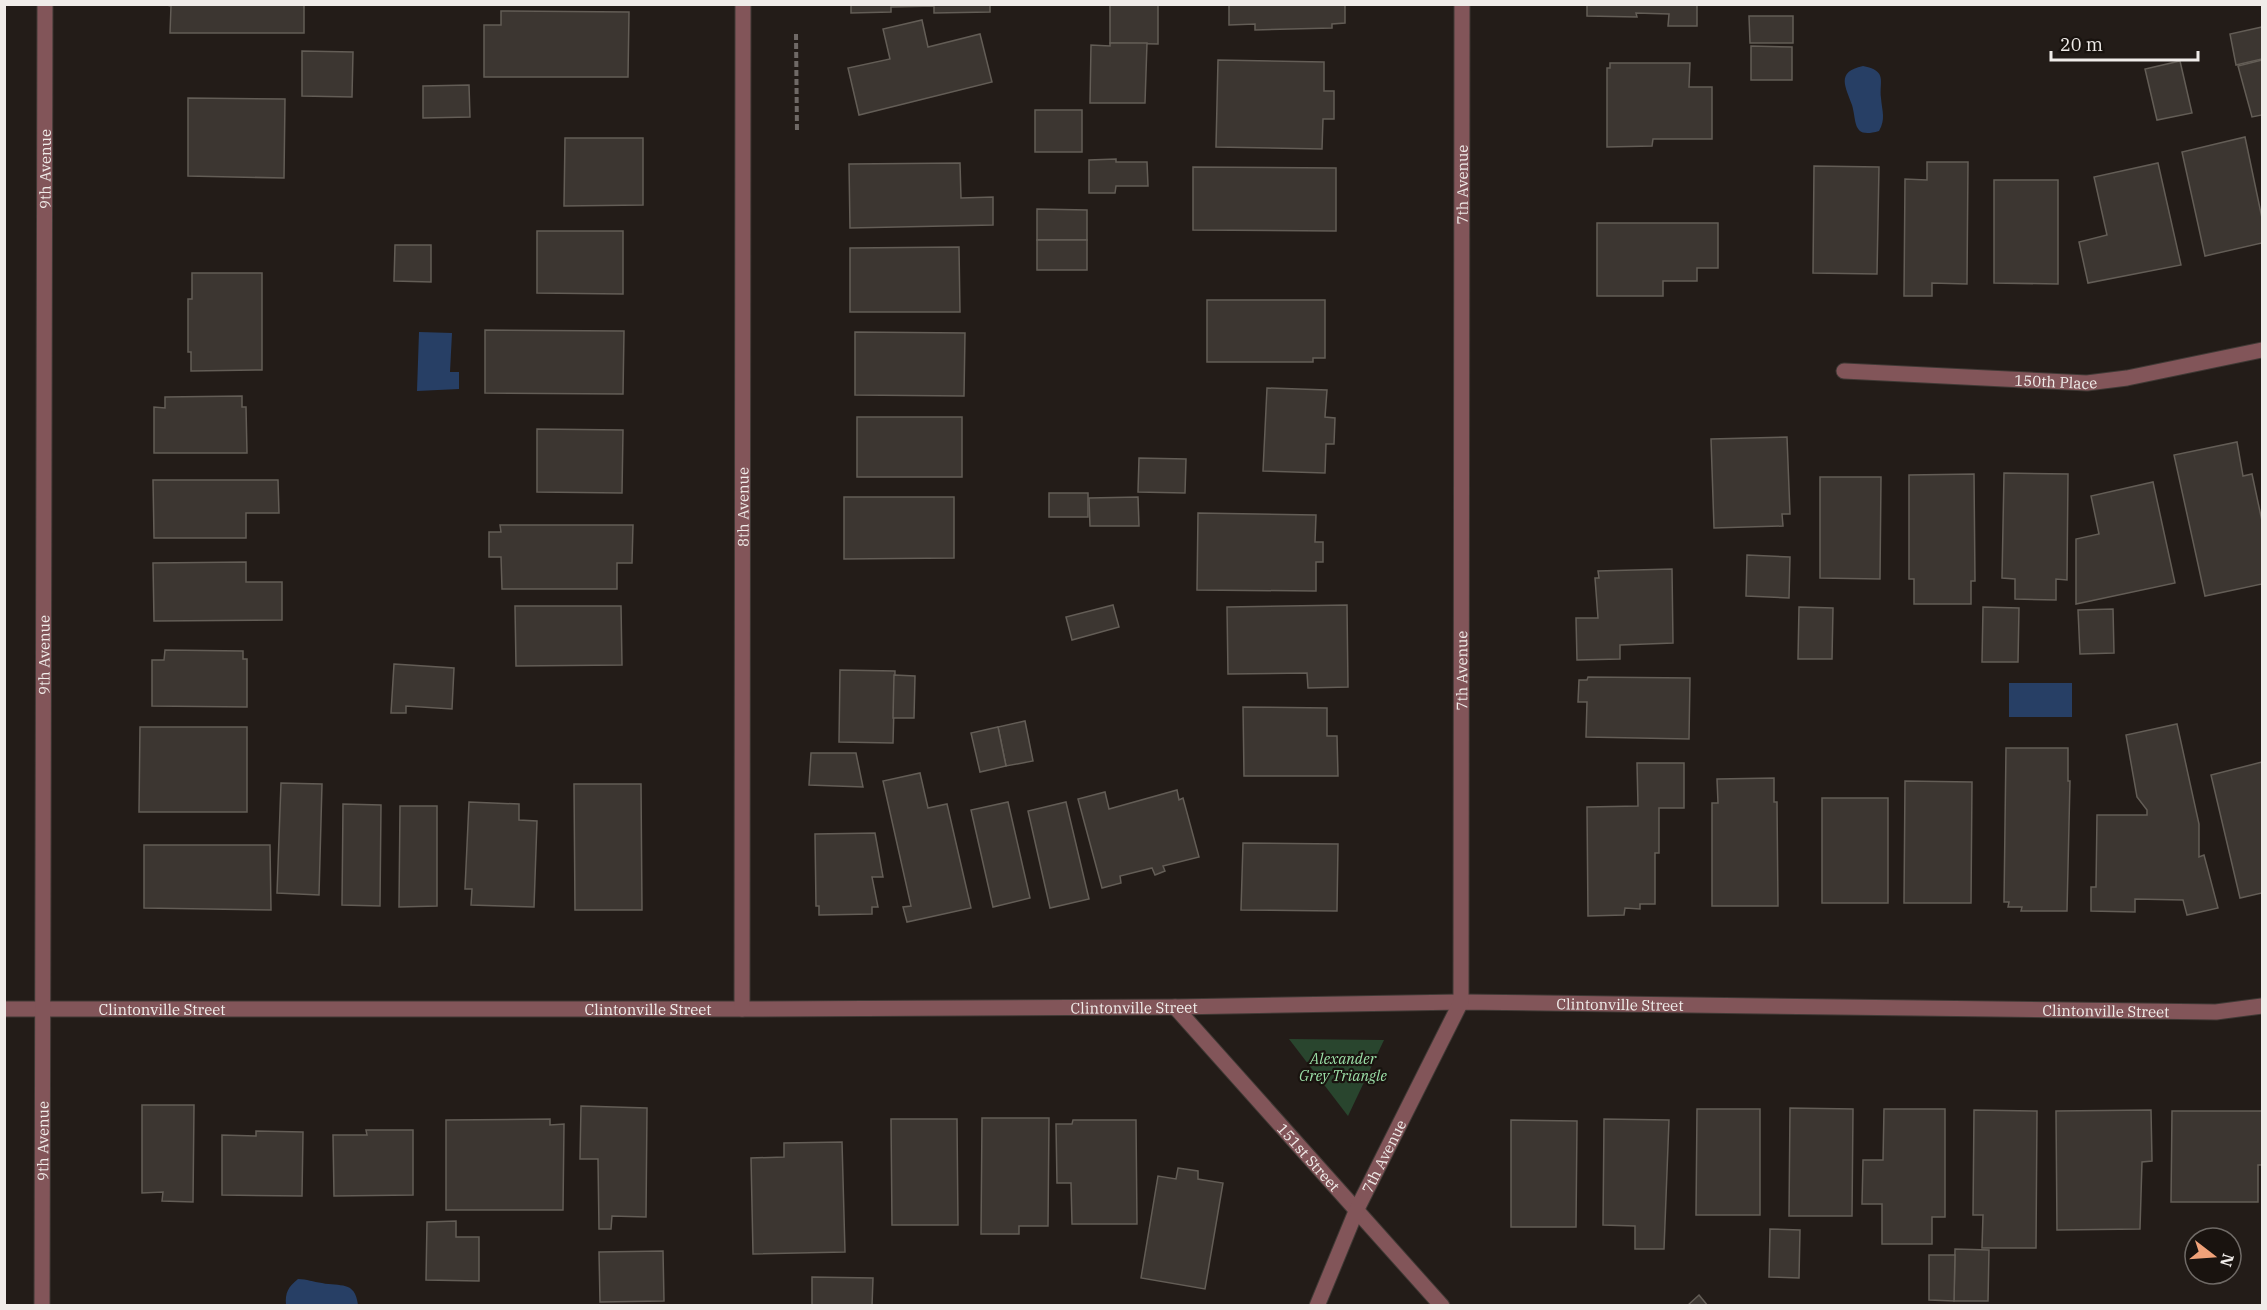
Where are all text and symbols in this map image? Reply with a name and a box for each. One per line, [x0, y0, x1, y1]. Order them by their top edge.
scale bar [2051, 24, 2198, 62]
text: 20 m [2060, 33, 2103, 56]
street label: 9th Avenue [35, 129, 54, 209]
street label: 7th Avenue [1452, 145, 1471, 225]
street label: 150th Place [2014, 370, 2098, 393]
street label: 8th Avenue [733, 467, 752, 547]
street label: 9th Avenue [34, 615, 53, 695]
street label: 7th Avenue [1452, 631, 1471, 711]
street label: Clintonville Street [1556, 994, 1684, 1014]
street label: Clintonville Street [1070, 997, 1198, 1017]
street label: Clintonville Street [98, 1000, 226, 1019]
street label: Clintonville Street [584, 1000, 712, 1019]
street label: Clintonville Street [2042, 1000, 2170, 1021]
park label: Alexander Grey Triangle [1299, 1049, 1387, 1085]
street label: 9th Avenue [33, 1101, 52, 1181]
street label: 7th Avenue [1357, 1116, 1410, 1196]
street label: 151st Street [1273, 1119, 1344, 1195]
north arrow [2183, 1226, 2243, 1286]
text: N [2216, 1251, 2239, 1269]

